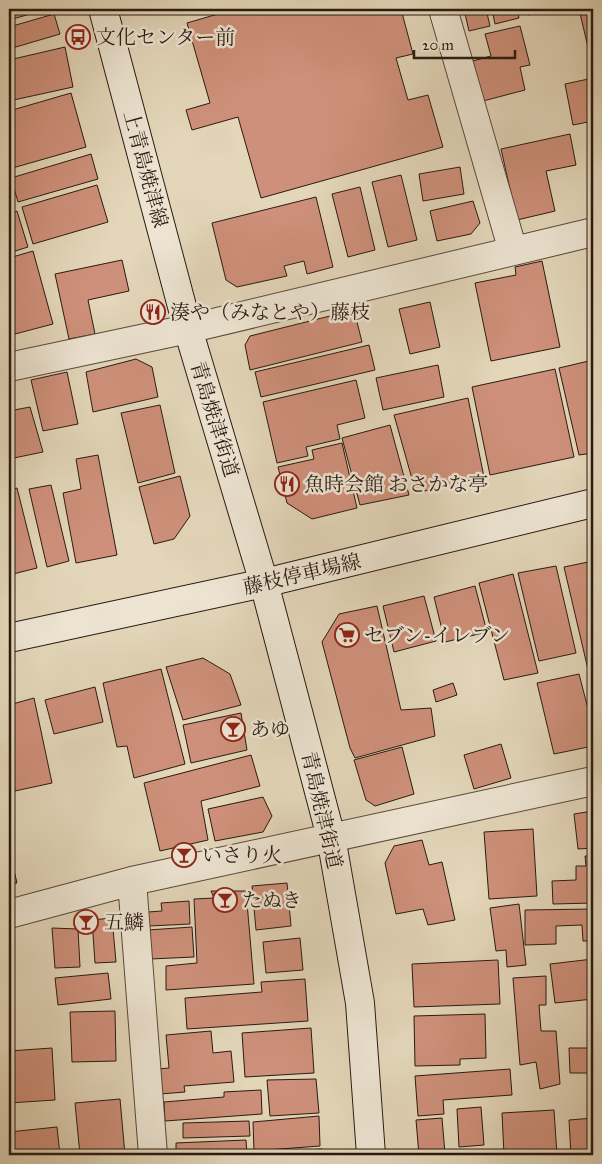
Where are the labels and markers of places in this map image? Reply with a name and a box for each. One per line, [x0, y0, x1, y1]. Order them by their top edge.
bus stop icon: 文化センター前 [65, 24, 91, 50]
place label: 文化センター前 [96, 25, 235, 49]
restaurant icon: 湊や（みなとや）藤枝 [140, 299, 166, 325]
place label: 湊や（みなとや）藤枝 [170, 300, 370, 324]
restaurant icon: 魚時会館 おさかな亭 [274, 471, 300, 497]
place label: 魚時会館 おさかな亭 [304, 472, 488, 496]
supermarket icon: セブン-イレブン [334, 622, 360, 648]
place label: セブン-イレブン [364, 623, 511, 647]
bar icon: あゆ [220, 716, 246, 742]
place label: あゆ [250, 717, 290, 741]
bar icon: いさり火 [171, 842, 197, 868]
place label: いさり火 [202, 843, 282, 867]
bar icon: たぬき [212, 887, 238, 913]
place label: たぬき [242, 888, 302, 912]
bar icon: 五鱗 [73, 909, 99, 935]
place label: 五鱗 [104, 910, 144, 934]

